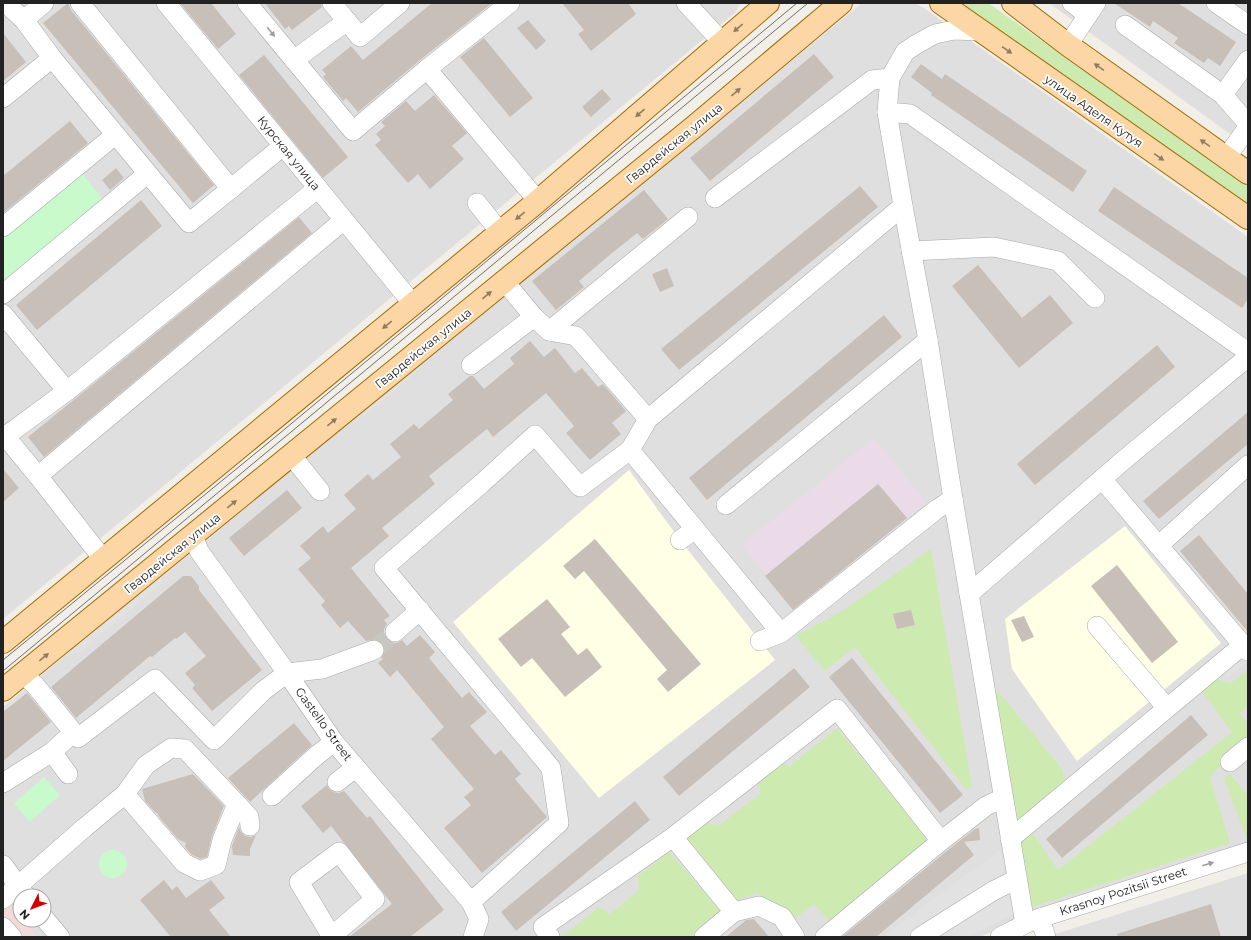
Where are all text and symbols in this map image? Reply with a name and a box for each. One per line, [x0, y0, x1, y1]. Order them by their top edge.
one-way arrow [733, 24, 744, 33]
one-way arrow [266, 26, 275, 37]
one-way arrow [1002, 46, 1012, 54]
one-way arrow [1094, 63, 1104, 71]
street label: улица Аделя Кутуя [1041, 71, 1146, 151]
one-way arrow [730, 87, 741, 96]
street label: Гвардейская улица [623, 99, 725, 187]
one-way arrow [634, 108, 645, 117]
street label: Курская улица [254, 113, 324, 193]
one-way arrow [1199, 139, 1210, 147]
one-way arrow [1154, 153, 1165, 161]
one-way arrow [514, 211, 525, 220]
one-way arrow [482, 291, 493, 300]
street label: Гвардейская улица [372, 304, 474, 392]
one-way arrow [382, 321, 392, 330]
one-way arrow [327, 417, 338, 426]
one-way arrow [226, 499, 237, 508]
street label: Гвардейская улица [121, 509, 223, 597]
one-way arrow [39, 653, 49, 661]
street label: Gastello Street [292, 684, 356, 764]
one-way arrow [1203, 861, 1215, 867]
street label: Krasnoy Pozitsii Street [1058, 863, 1188, 919]
north arrow [12, 888, 52, 928]
text: N [16, 907, 33, 923]

